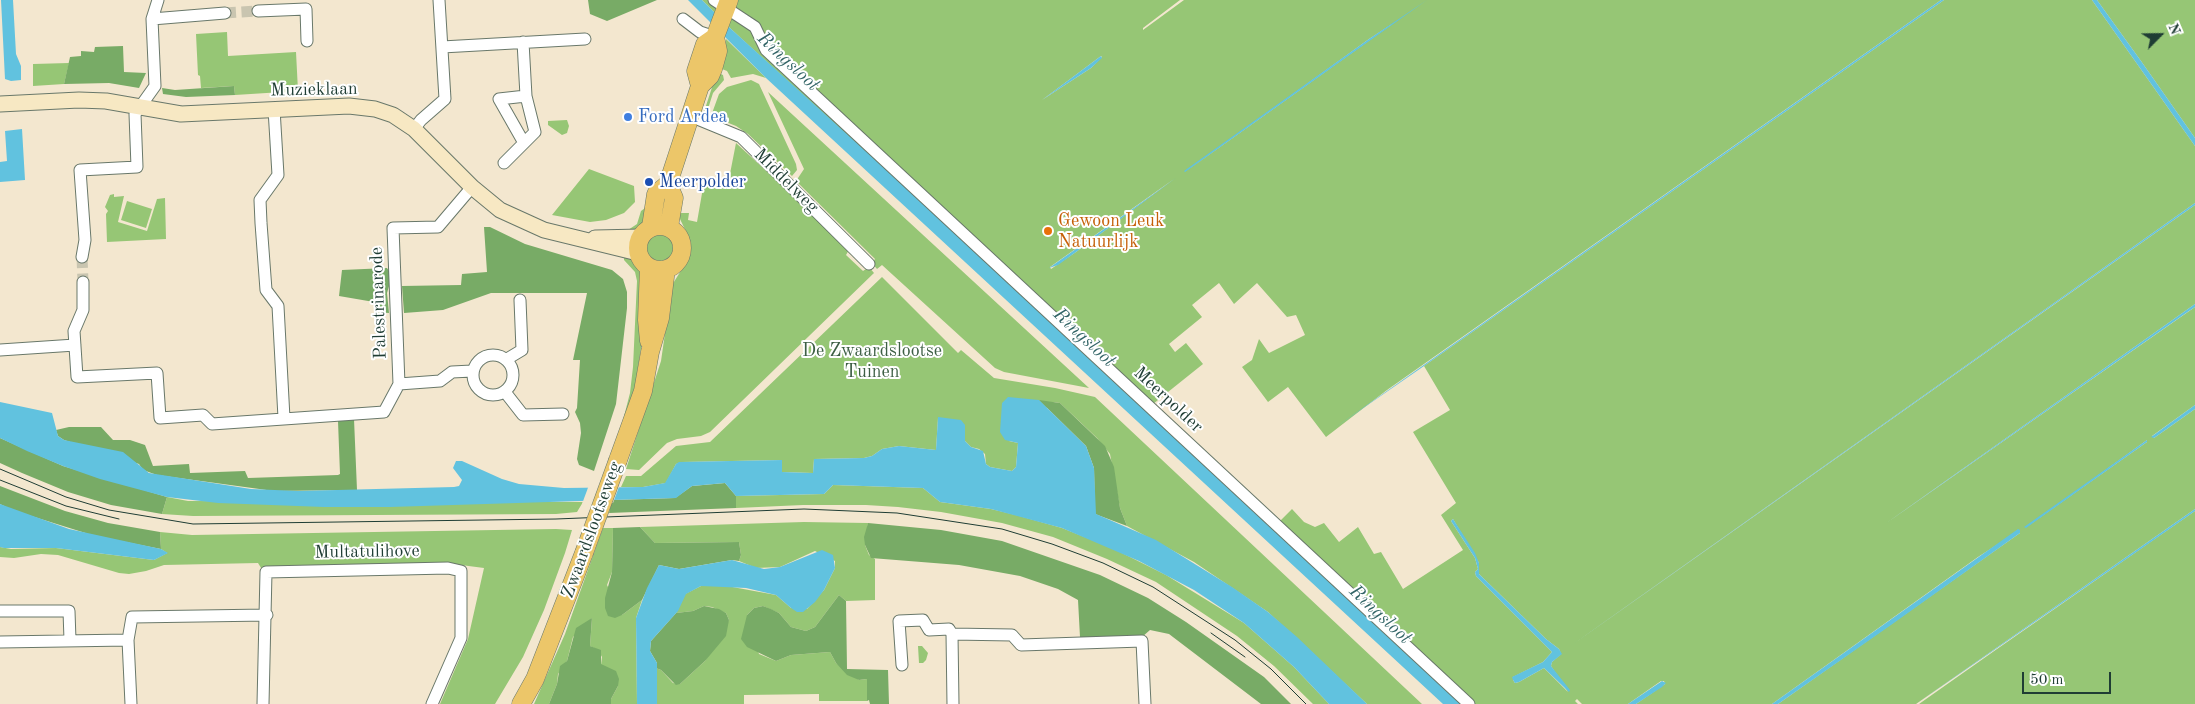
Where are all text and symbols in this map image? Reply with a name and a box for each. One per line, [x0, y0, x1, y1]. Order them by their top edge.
north arrow [2135, 10, 2185, 60]
text: N [2165, 21, 2182, 37]
water label: Ringsloot [752, 27, 824, 97]
street label: Muzieklaan [270, 78, 358, 102]
place label: Ford Ardea [638, 106, 727, 128]
marker: Ford Ardea [622, 111, 634, 123]
street label: Middelweg [749, 144, 823, 218]
place label: Meerpolder [659, 171, 746, 193]
marker: Meerpolder [643, 176, 655, 188]
place label: Gewoon Leuk Natuurlijk [1058, 210, 1164, 252]
marker: Gewoon Leuk Natuurlijk [1042, 225, 1054, 237]
street label: Palestrinarode [366, 246, 392, 360]
water label: Ringsloot [1048, 303, 1120, 373]
park label: De Zwaardslootse Tuinen [802, 340, 942, 382]
street label: Meerpolder [1129, 362, 1207, 438]
street label: Zwaardslootseweg [557, 459, 627, 601]
street label: Multatulihove [314, 540, 420, 564]
water label: Ringsloot [1344, 580, 1416, 650]
scale bar [2025, 662, 2114, 694]
text: 50 m [2030, 673, 2064, 688]

